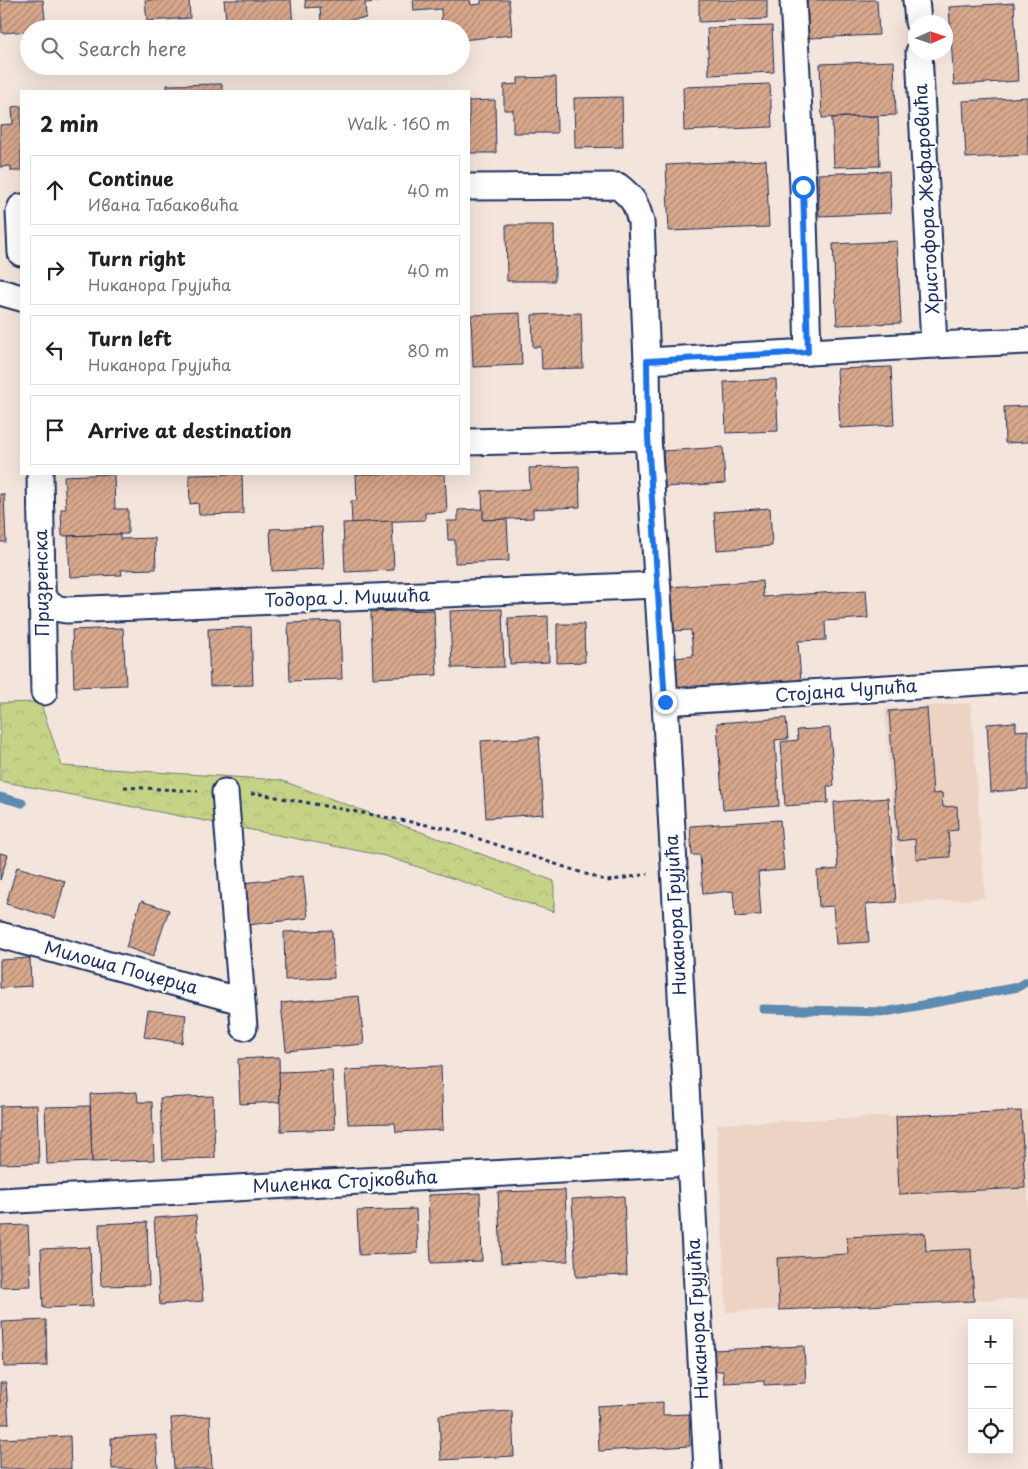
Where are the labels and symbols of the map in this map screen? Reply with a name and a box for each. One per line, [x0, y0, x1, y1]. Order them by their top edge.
north arrow [908, 15, 953, 60]
street label: Христофора Жефаровића [906, 83, 945, 315]
route start [792, 176, 815, 199]
street label: Призренска [26, 528, 55, 637]
street label: Тодора Ј. Мишића [264, 580, 431, 613]
street label: Стојана Чупића [774, 671, 918, 708]
route end [654, 691, 677, 714]
street label: Никанора Грујића [657, 833, 692, 996]
street label: Милоша Поцерца [41, 933, 201, 1000]
street label: Миленка Стојковића [252, 1162, 439, 1199]
street label: Никанора Грујића [679, 1237, 714, 1400]

